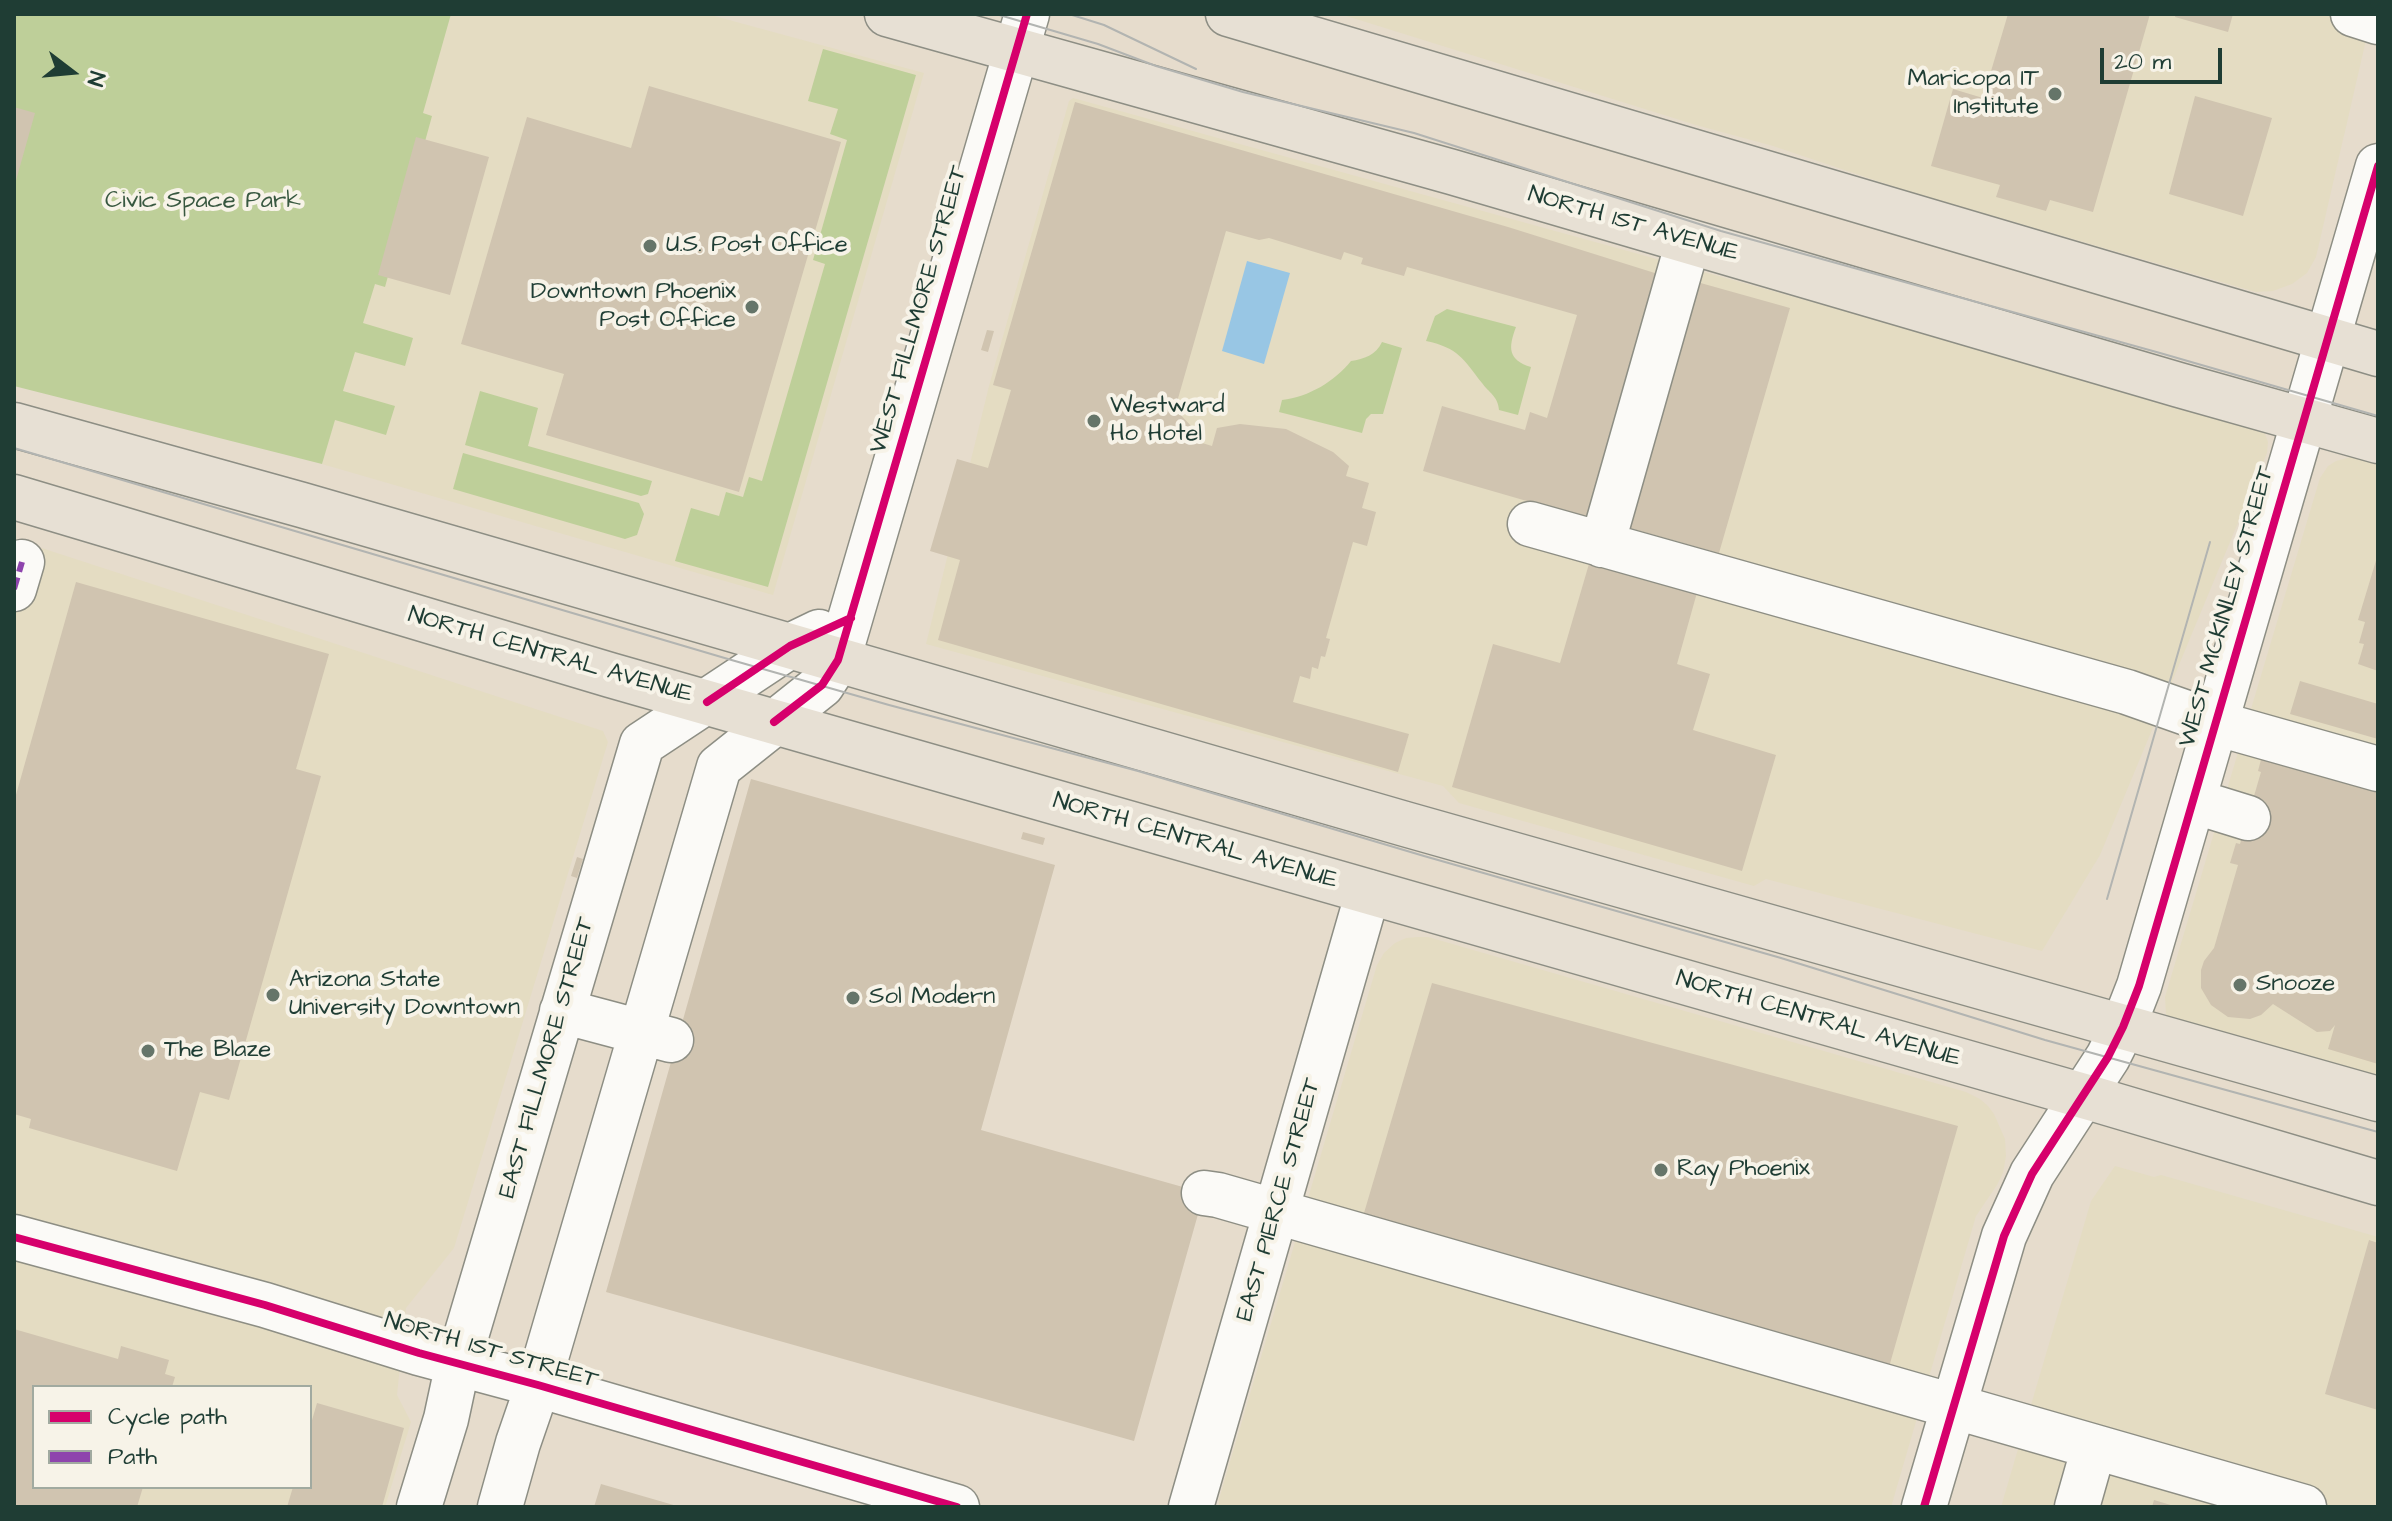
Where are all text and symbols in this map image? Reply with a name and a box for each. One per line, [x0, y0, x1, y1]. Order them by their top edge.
north arrow [32, 32, 112, 112]
scale bar [2104, 32, 2226, 82]
text: 20 m [2114, 45, 2171, 79]
place label: Maricopa IT Institute [1908, 66, 2039, 122]
text: N [79, 68, 112, 90]
marker: Maricopa IT Institute [2046, 85, 2064, 103]
street label: WEST FILLMORE STREET [865, 163, 975, 457]
street label: NORTH 1ST AVENUE [1524, 181, 1742, 269]
park label: Civic Space Park [105, 188, 301, 216]
place label: U.S. Post Office [666, 232, 848, 260]
marker: U.S. Post Office [641, 237, 659, 255]
place label: Downtown Phoenix Post Office [531, 279, 736, 335]
marker: Downtown Phoenix Post Office [743, 298, 761, 316]
place label: Westward Ho Hotel [1110, 393, 1224, 449]
marker: Westward Ho Hotel [1085, 412, 1103, 430]
street label: WEST MCKINLEY STREET [2174, 463, 2282, 751]
street label: NORTH CENTRAL AVENUE [404, 602, 696, 710]
street label: NORTH CENTRAL AVENUE [1049, 788, 1341, 896]
street label: EAST FILLMORE STREET [494, 914, 602, 1202]
street label: NORTH CENTRAL AVENUE [1672, 966, 1964, 1074]
place label: Arizona State University Downtown [289, 967, 520, 1023]
place label: Snooze [2256, 971, 2335, 999]
marker: Snooze [2231, 976, 2249, 994]
place label: Sol Modern [869, 984, 995, 1012]
marker: Arizona State University Downtown [264, 986, 282, 1004]
marker: Sol Modern [844, 989, 862, 1007]
place label: The Blaze [164, 1037, 271, 1065]
marker: The Blaze [139, 1042, 157, 1060]
street label: EAST PIERCE STREET [1232, 1075, 1328, 1325]
place label: Ray Phoenix [1677, 1156, 1810, 1184]
marker: Ray Phoenix [1652, 1161, 1670, 1179]
street label: NORTH 1ST STREET [381, 1308, 601, 1396]
legend [32, 1385, 312, 1489]
text: Cycle path [108, 1400, 227, 1434]
text: Path [108, 1440, 157, 1474]

